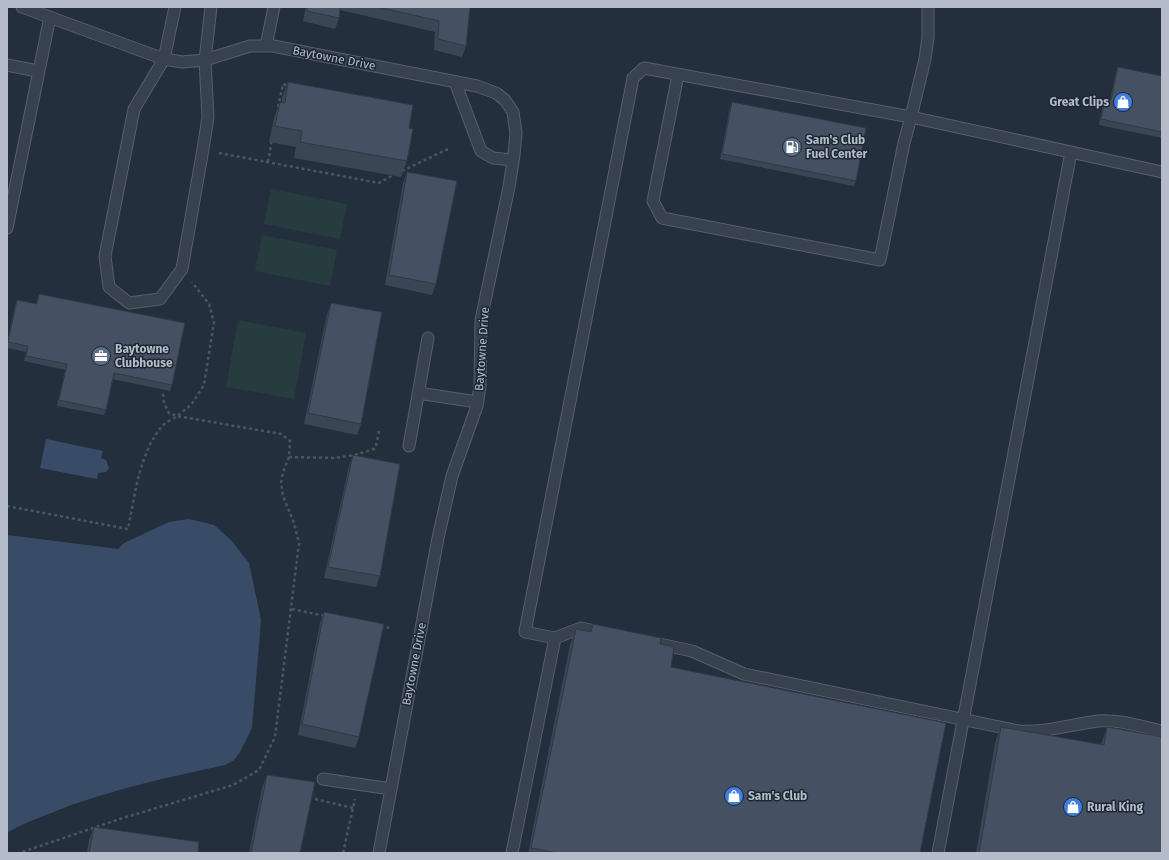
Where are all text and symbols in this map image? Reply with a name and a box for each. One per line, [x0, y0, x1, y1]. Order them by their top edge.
street label: Baytowne Drive [291, 43, 377, 73]
shop icon: Great Clips [1112, 91, 1134, 113]
place label: Great Clips [1050, 95, 1109, 109]
place label: Sam's Club Fuel Center [806, 133, 868, 161]
fuel station icon: Sam's Club Fuel Center [781, 136, 803, 158]
street label: Baytowne Drive [472, 307, 492, 391]
place label: Baytowne Clubhouse [115, 342, 173, 370]
office icon: Baytowne Clubhouse [90, 345, 112, 367]
street label: Baytowne Drive [399, 621, 429, 707]
shop icon: Sam's Club [723, 785, 745, 807]
place label: Sam's Club [748, 789, 807, 803]
shop icon: Rural King [1062, 796, 1084, 818]
place label: Rural King [1087, 800, 1143, 814]

